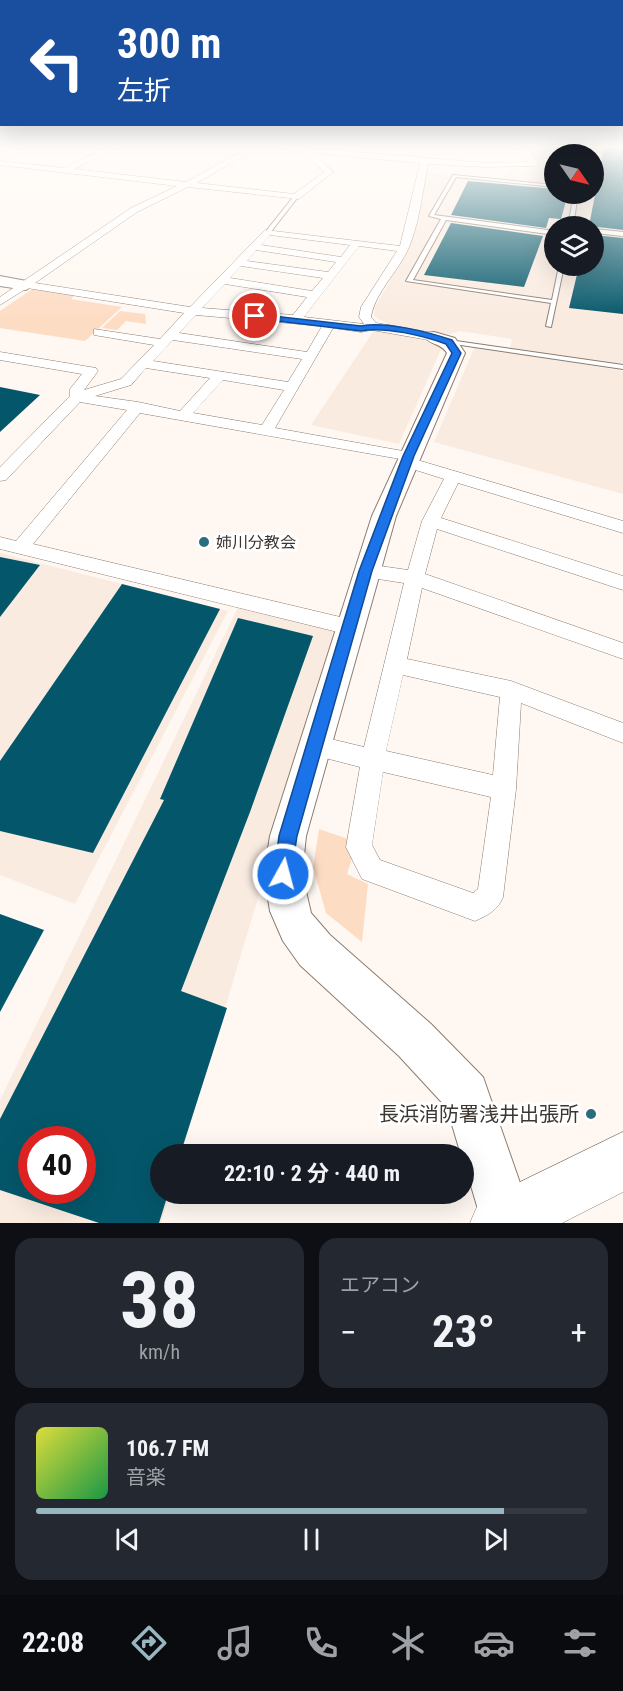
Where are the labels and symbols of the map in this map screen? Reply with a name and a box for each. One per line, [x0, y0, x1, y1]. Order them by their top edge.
north arrow [544, 144, 604, 204]
pin [229, 290, 280, 341]
place label: 姉川分教会 [216, 533, 296, 552]
marker: 姉川分教会 [197, 535, 211, 549]
position arrow [251, 842, 315, 906]
place label: 長浜消防署浅井出張所 [379, 1102, 579, 1126]
marker: 長浜消防署浅井出張所 [584, 1107, 598, 1121]
speed limit sign: 40 [18, 1126, 96, 1204]

